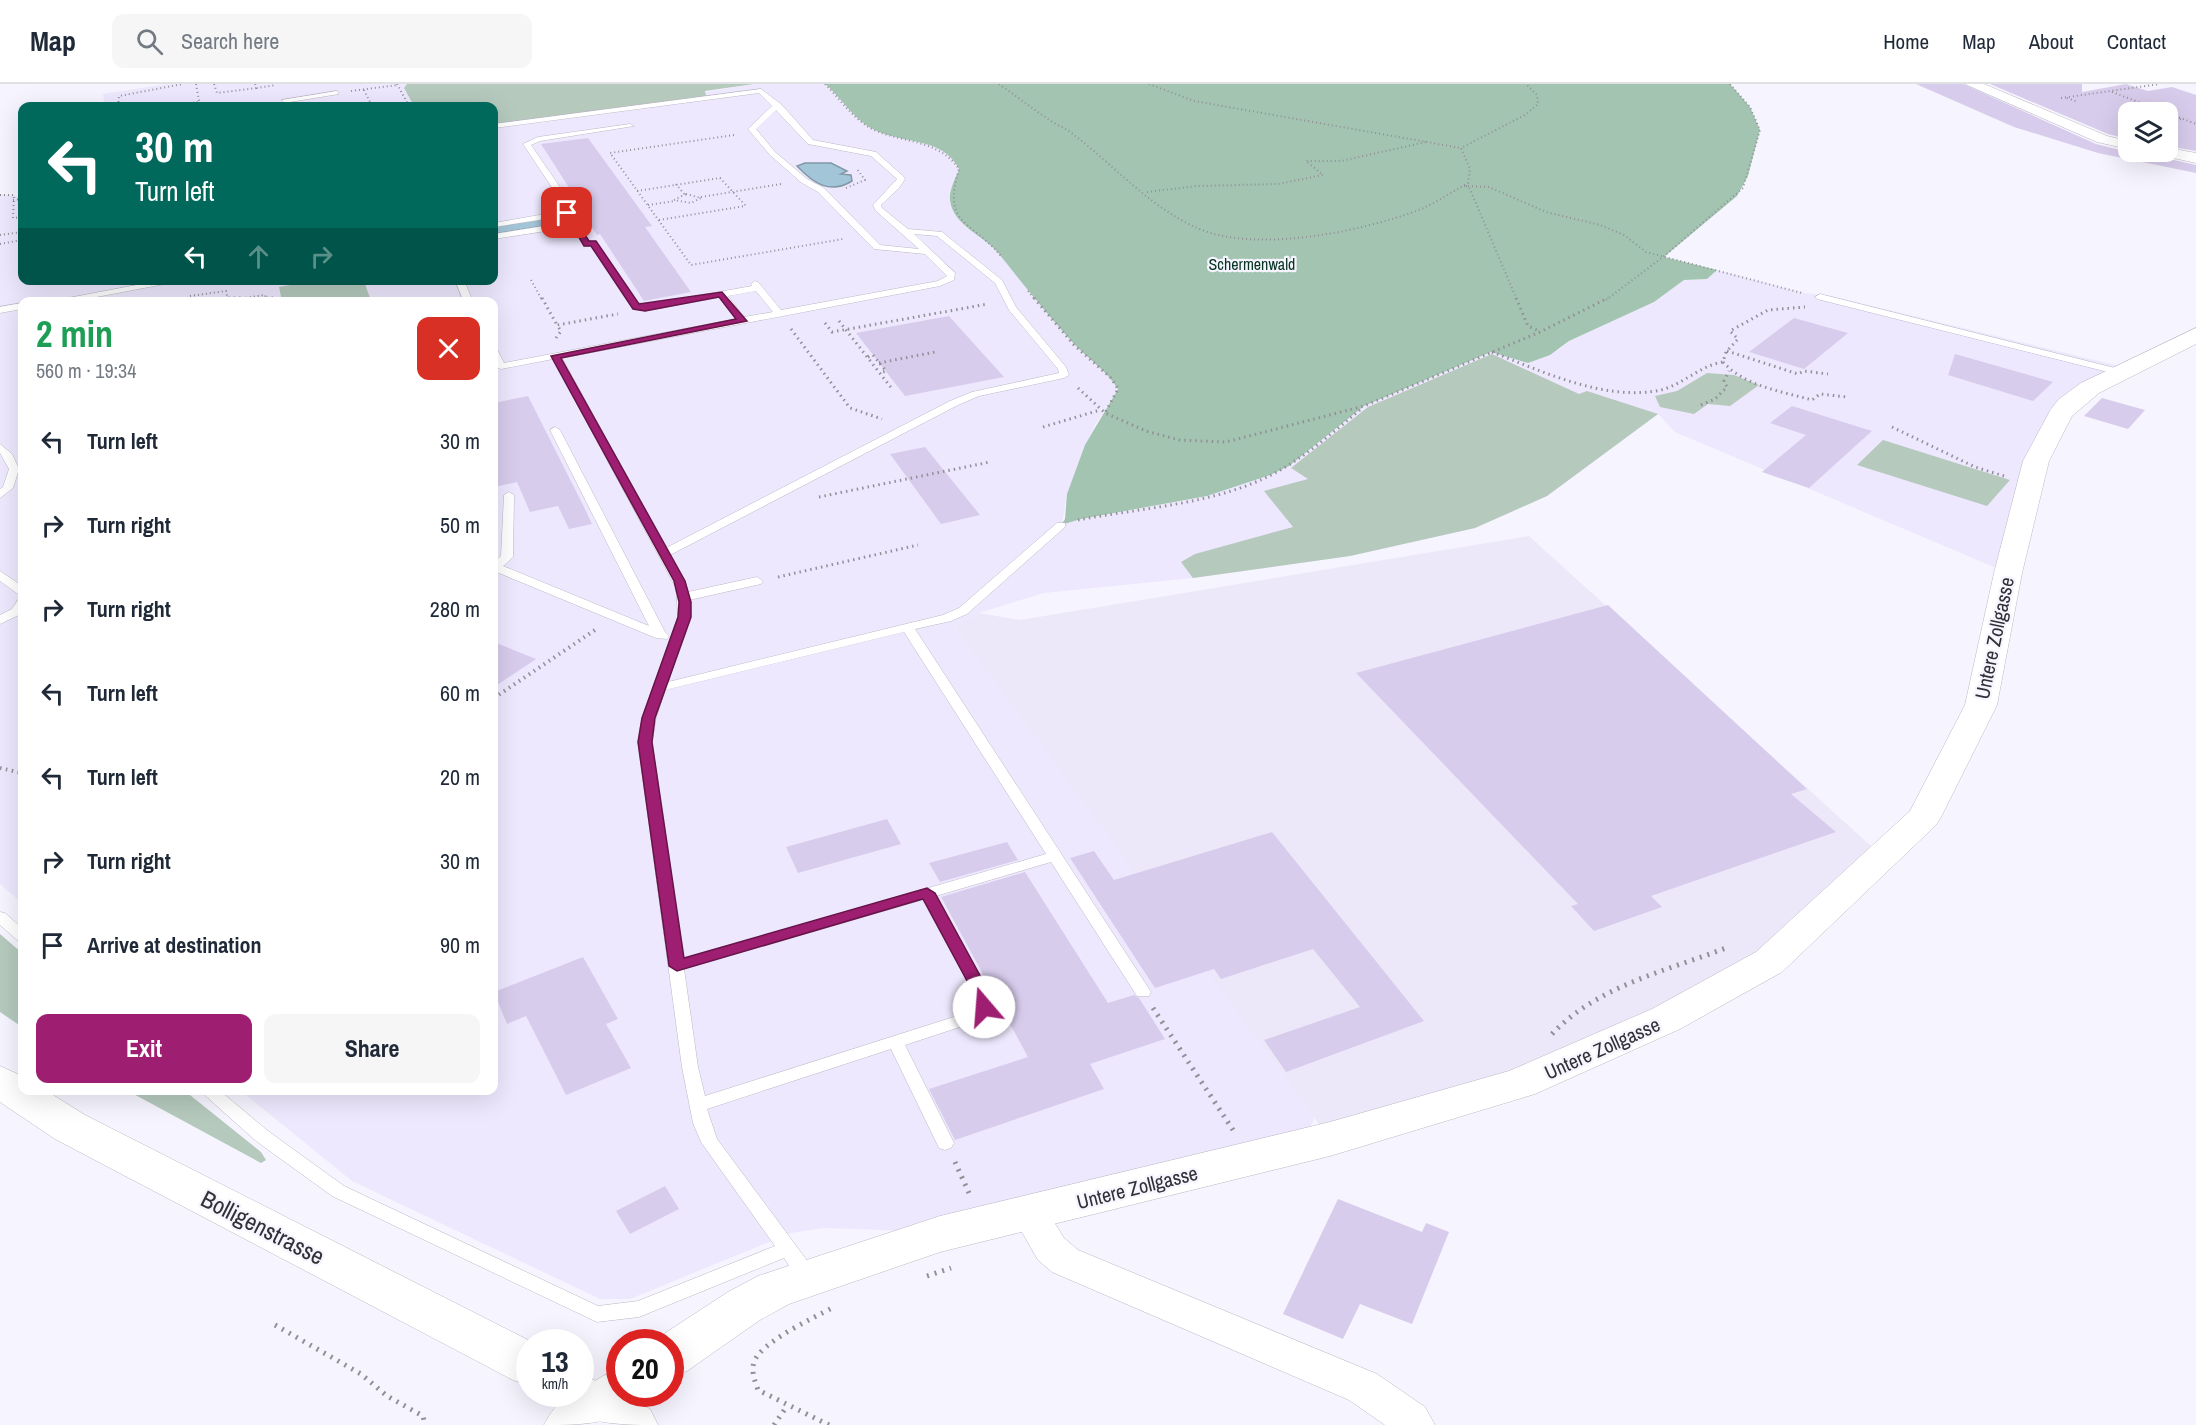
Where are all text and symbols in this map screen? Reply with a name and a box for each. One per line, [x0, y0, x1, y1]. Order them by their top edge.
search box [112, 14, 532, 68]
text: Map [30, 22, 76, 60]
icon: search [133, 25, 166, 58]
text: Search here [181, 26, 279, 56]
text: Home [1883, 27, 1929, 56]
text: Map [1962, 27, 1996, 56]
text: About [2029, 27, 2074, 56]
text: Contact [2107, 27, 2166, 56]
map controls [2118, 102, 2178, 162]
button: layers [2118, 102, 2178, 162]
text: 30 m [135, 119, 214, 175]
icon: left [36, 126, 114, 204]
text: Turn left [135, 173, 214, 209]
pin [541, 187, 592, 238]
icon: arrive [550, 196, 583, 229]
icon: left [179, 240, 212, 273]
icon: ahead [242, 240, 275, 273]
icon: right [305, 240, 338, 273]
park label: Schermenwald [1209, 253, 1295, 275]
text: 2 min [36, 310, 113, 358]
button: close [417, 317, 480, 380]
text: 560 m · 19:34 [36, 357, 136, 384]
icon: left [36, 425, 69, 458]
text: Turn left [87, 426, 158, 456]
text: 30 m [440, 426, 480, 456]
icon: right [36, 509, 69, 542]
text: Turn right [87, 510, 171, 540]
text: 50 m [440, 510, 480, 540]
street label: Untere Zollgasse [1968, 575, 2020, 701]
icon: right [36, 593, 69, 626]
text: Turn right [87, 594, 171, 624]
text: 280 m [430, 594, 480, 624]
icon: left [36, 677, 69, 710]
text: Turn left [87, 678, 158, 708]
text: 60 m [440, 678, 480, 708]
icon: left [36, 761, 69, 794]
text: Turn left [87, 762, 158, 792]
text: 20 m [440, 762, 480, 792]
icon: right [36, 845, 69, 878]
text: Turn right [87, 846, 171, 876]
text: 30 m [440, 846, 480, 876]
icon: arrive [36, 929, 69, 962]
text: Arrive at destination [87, 930, 261, 960]
text: 90 m [440, 930, 480, 960]
position arrow [952, 975, 1016, 1039]
street label: Untere Zollgasse [1540, 1010, 1664, 1086]
button: Exit [36, 1014, 252, 1083]
button: Share [264, 1014, 480, 1083]
street label: Untere Zollgasse [1074, 1159, 1200, 1215]
street label: Bolligenstrasse [196, 1182, 330, 1272]
speed limit sign: 20 [606, 1329, 684, 1407]
text: 13 [541, 1341, 569, 1381]
text: km/h [542, 1373, 568, 1394]

